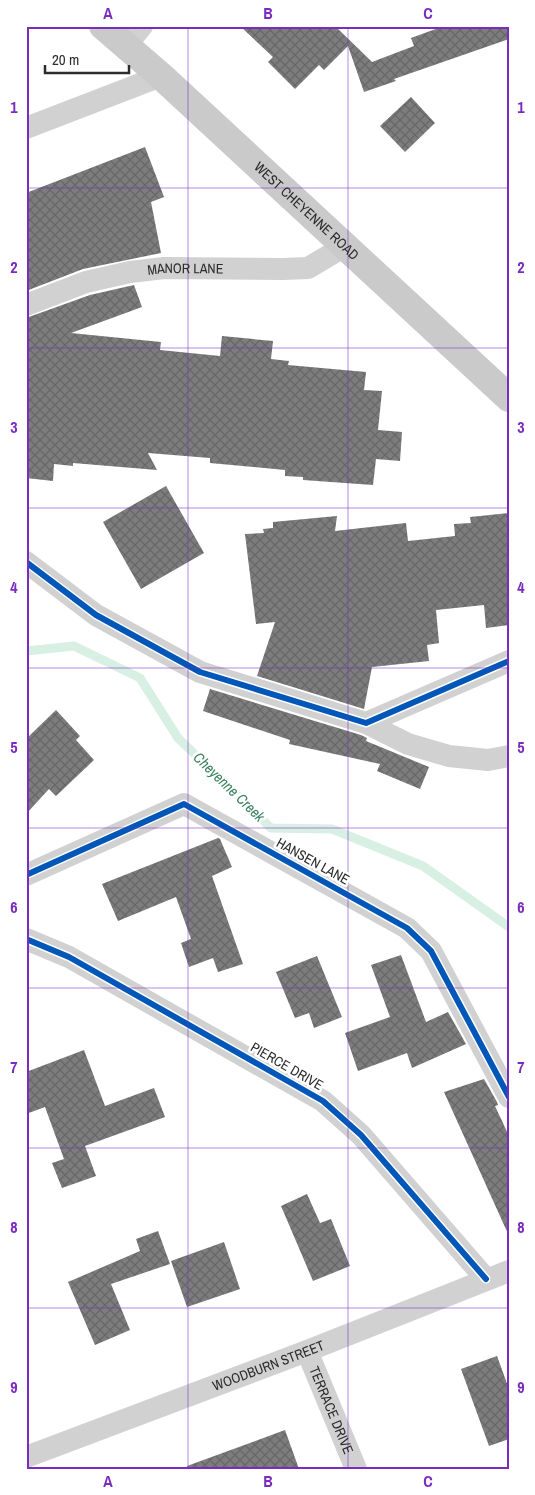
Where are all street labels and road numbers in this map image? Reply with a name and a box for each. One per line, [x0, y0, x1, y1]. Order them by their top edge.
street label: WEST CHEYENNE ROAD [250, 158, 363, 264]
street label: MANOR LANE [146, 259, 223, 279]
street label: HANSEN LANE [273, 833, 353, 889]
street label: PIERCE DRIVE [247, 1038, 327, 1094]
street label: WOODBURN STREET [210, 1336, 327, 1395]
street label: TERRACE DRIVE [305, 1364, 358, 1457]

